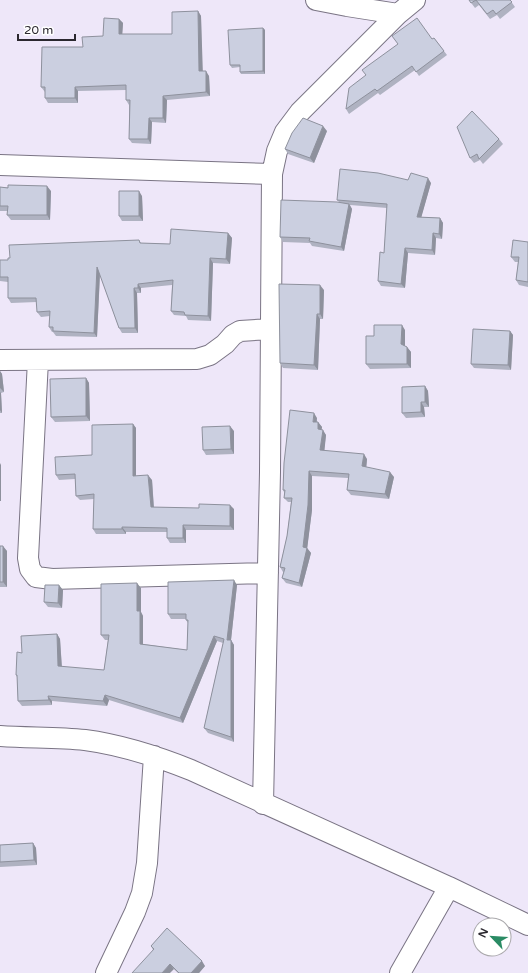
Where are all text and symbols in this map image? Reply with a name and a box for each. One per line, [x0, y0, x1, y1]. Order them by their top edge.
scale bar [18, 16, 75, 42]
text: 20 m [24, 23, 53, 37]
north arrow [472, 917, 512, 957]
text: N [476, 926, 491, 940]

